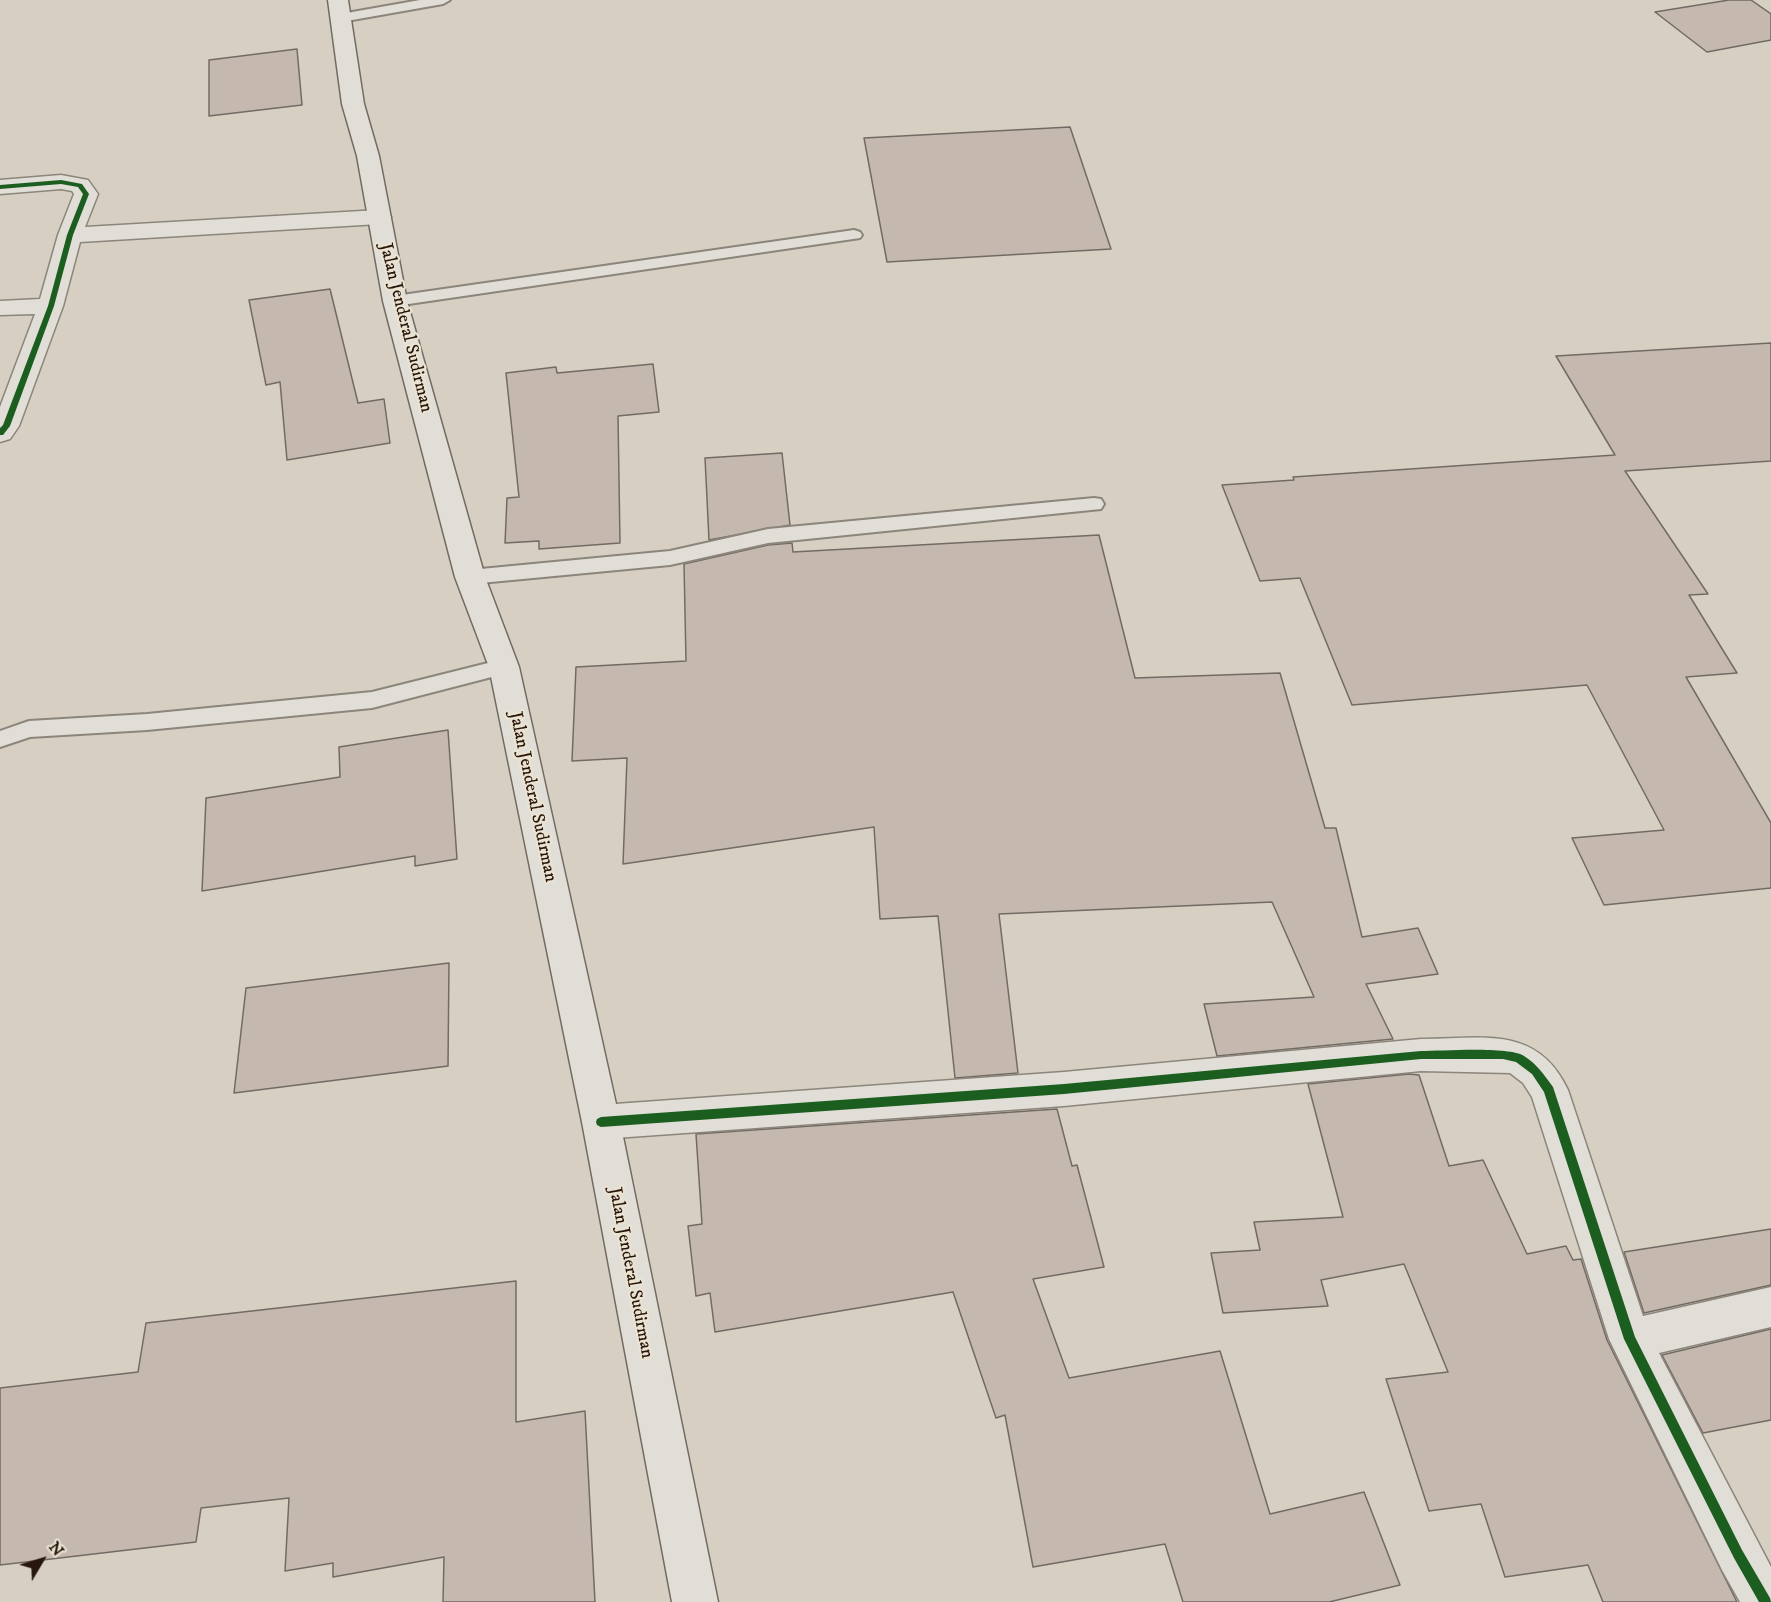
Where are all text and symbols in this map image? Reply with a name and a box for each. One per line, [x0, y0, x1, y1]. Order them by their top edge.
street label: Jalan Jenderal Sudirman [374, 241, 436, 415]
street label: Jalan Jenderal Sudirman [503, 710, 561, 884]
street label: Jalan Jenderal Sudirman [603, 1186, 657, 1360]
north arrow [12, 1530, 72, 1590]
text: N [44, 1538, 68, 1560]

